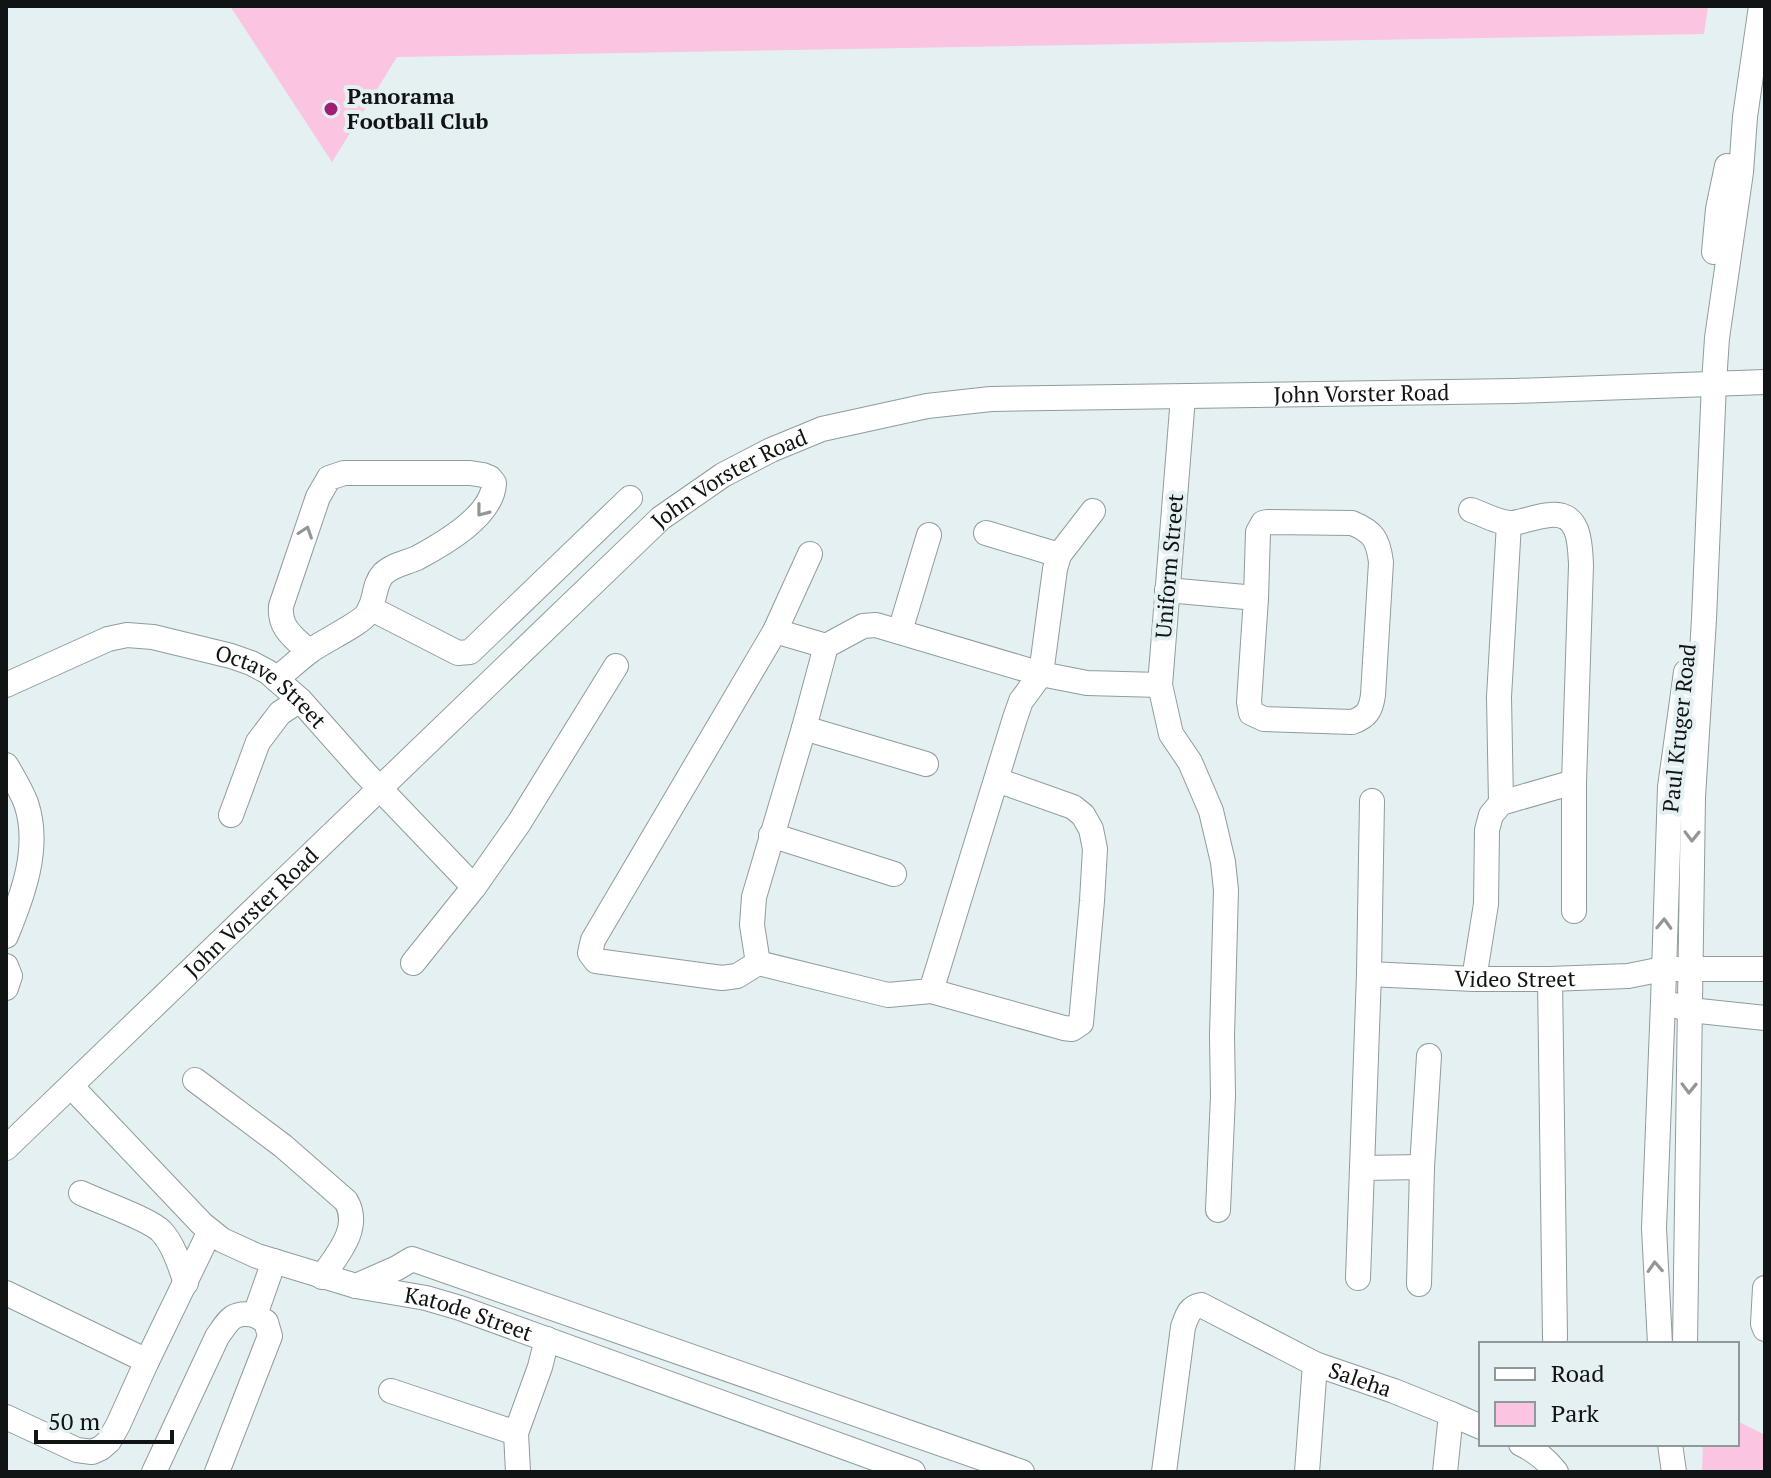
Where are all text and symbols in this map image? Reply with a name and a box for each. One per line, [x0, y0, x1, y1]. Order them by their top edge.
place label: Panorama Football Club [347, 81, 489, 135]
marker: Panorama Football Club [322, 100, 340, 118]
street label: John Vorster Road [1273, 377, 1450, 409]
street label: John Vorster Road [644, 422, 811, 534]
street label: Uniform Street [1148, 492, 1189, 640]
one-way arrow [477, 502, 491, 517]
one-way arrow [296, 526, 312, 540]
street label: Octave Street [213, 638, 333, 734]
street label: Paul Kruger Road [1655, 642, 1702, 814]
one-way arrow [1683, 830, 1701, 843]
street label: John Vorster Road [177, 841, 324, 983]
one-way arrow [1656, 917, 1673, 930]
street label: Video Street [1454, 963, 1576, 993]
one-way arrow [1680, 1082, 1698, 1095]
one-way arrow [1647, 1260, 1664, 1273]
street label: Katode Street [403, 1280, 537, 1347]
legend [1479, 1342, 1739, 1446]
street label: Saleha [1325, 1355, 1396, 1403]
text: Road [1551, 1357, 1605, 1389]
scale bar [36, 1394, 172, 1444]
text: Park [1551, 1397, 1600, 1429]
text: 50 m [48, 1405, 100, 1437]

